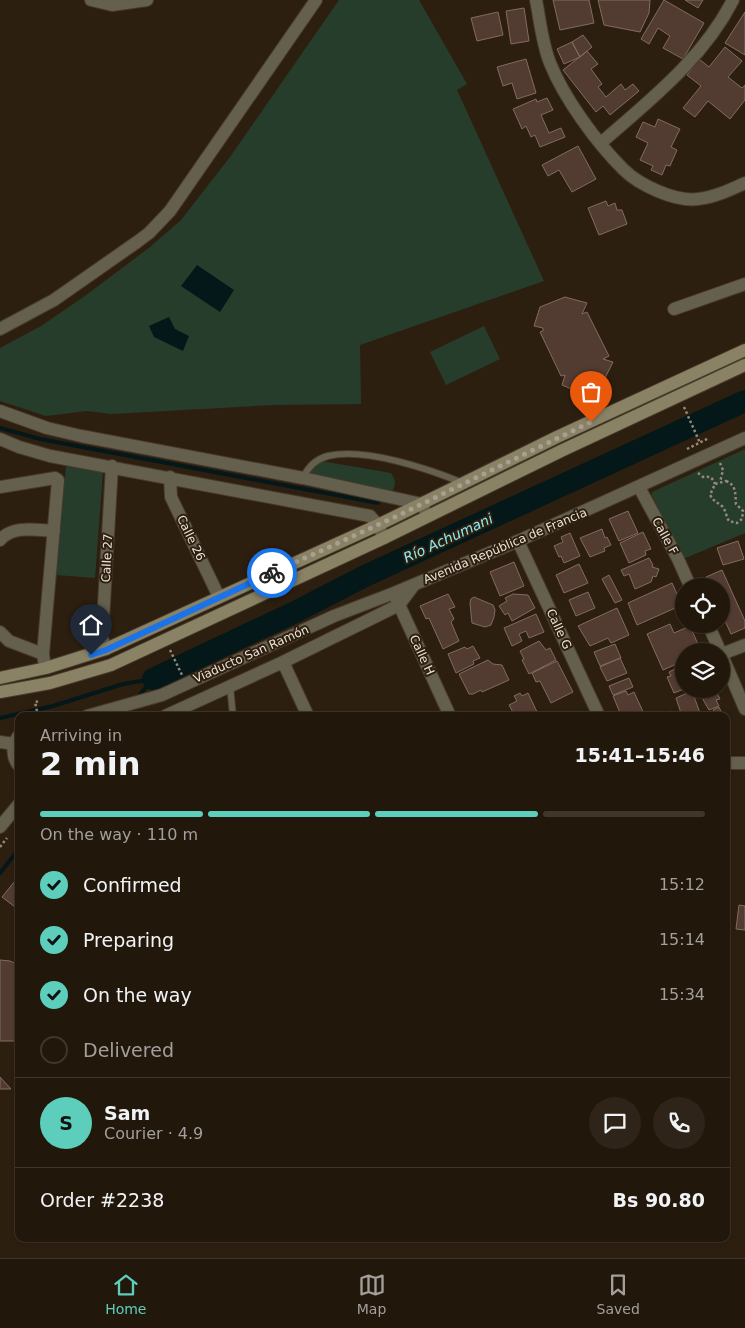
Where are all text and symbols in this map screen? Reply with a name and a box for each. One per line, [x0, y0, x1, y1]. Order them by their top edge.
pin [570, 371, 612, 422]
icon: bag [577, 378, 605, 406]
street label: Avenida República de Francia [421, 505, 589, 587]
water label: Río Achumani [401, 510, 495, 566]
street label: Calle 26 [174, 513, 208, 563]
street label: Calle F [649, 515, 681, 557]
street label: Calle 27 [99, 533, 115, 583]
courier [247, 548, 297, 598]
icon: bike [258, 559, 286, 587]
map controls [675, 578, 730, 698]
button: locate [675, 578, 730, 633]
pin [70, 604, 112, 655]
street label: Calle G [544, 607, 574, 651]
icon: home [77, 611, 105, 639]
street label: Viaducto San Ramón [191, 622, 311, 686]
street label: Calle H [407, 633, 437, 677]
button: layers [675, 643, 730, 698]
text: Arriving in [40, 726, 122, 745]
text: 15:41–15:46 [575, 744, 705, 766]
text: 2 min [40, 745, 141, 783]
text: On the way · 110 m [40, 825, 198, 844]
icon: check [40, 871, 68, 899]
text: Confirmed [83, 874, 182, 896]
text: 15:12 [659, 875, 705, 894]
icon: check [40, 926, 68, 954]
text: Preparing [83, 929, 174, 951]
text: 15:14 [659, 930, 705, 949]
icon: check [40, 981, 68, 1009]
text: On the way [83, 984, 192, 1006]
text: 15:34 [659, 985, 705, 1004]
text: Delivered [83, 1039, 174, 1061]
button: chat [589, 1097, 641, 1149]
button: phone [653, 1097, 705, 1149]
text: Sam [104, 1102, 150, 1124]
text: S [59, 1112, 73, 1134]
text: Courier · 4.9 [104, 1124, 203, 1143]
text: Order #2238 [40, 1189, 164, 1211]
text: Bs 90.80 [612, 1189, 705, 1211]
tab: Home [105, 1271, 146, 1317]
tab: Map [357, 1271, 386, 1317]
tab: Saved [597, 1271, 640, 1317]

